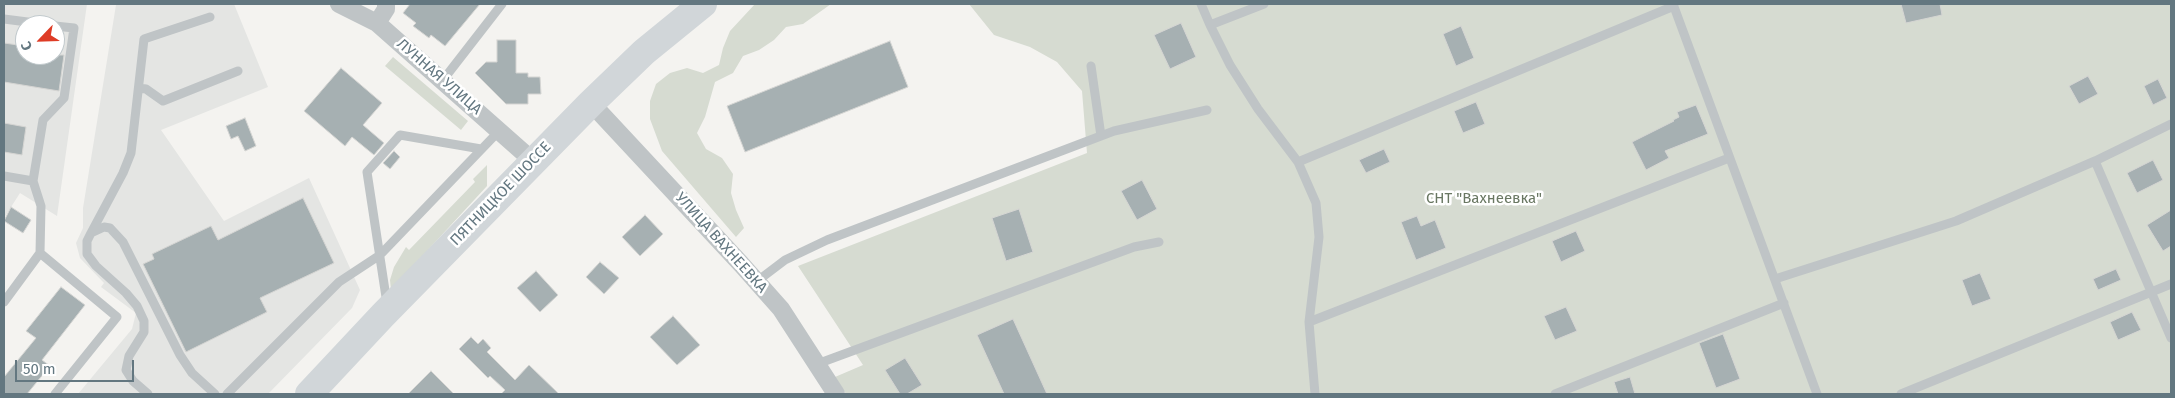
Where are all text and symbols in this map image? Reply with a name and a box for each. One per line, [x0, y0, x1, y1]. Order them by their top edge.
north arrow [15, 15, 65, 65]
street label: ЛУННАЯ УЛИЦА [393, 35, 485, 119]
text: С [17, 39, 36, 53]
street label: ПЯТНИЦКОЕ ШОССЕ [447, 138, 555, 250]
street label: УЛИЦА ВАХНЕЕВКА [671, 189, 771, 297]
park label: СНТ "Вахнеевка" [1426, 190, 1542, 208]
scale bar [18, 350, 136, 382]
text: 50 m [23, 360, 56, 378]

